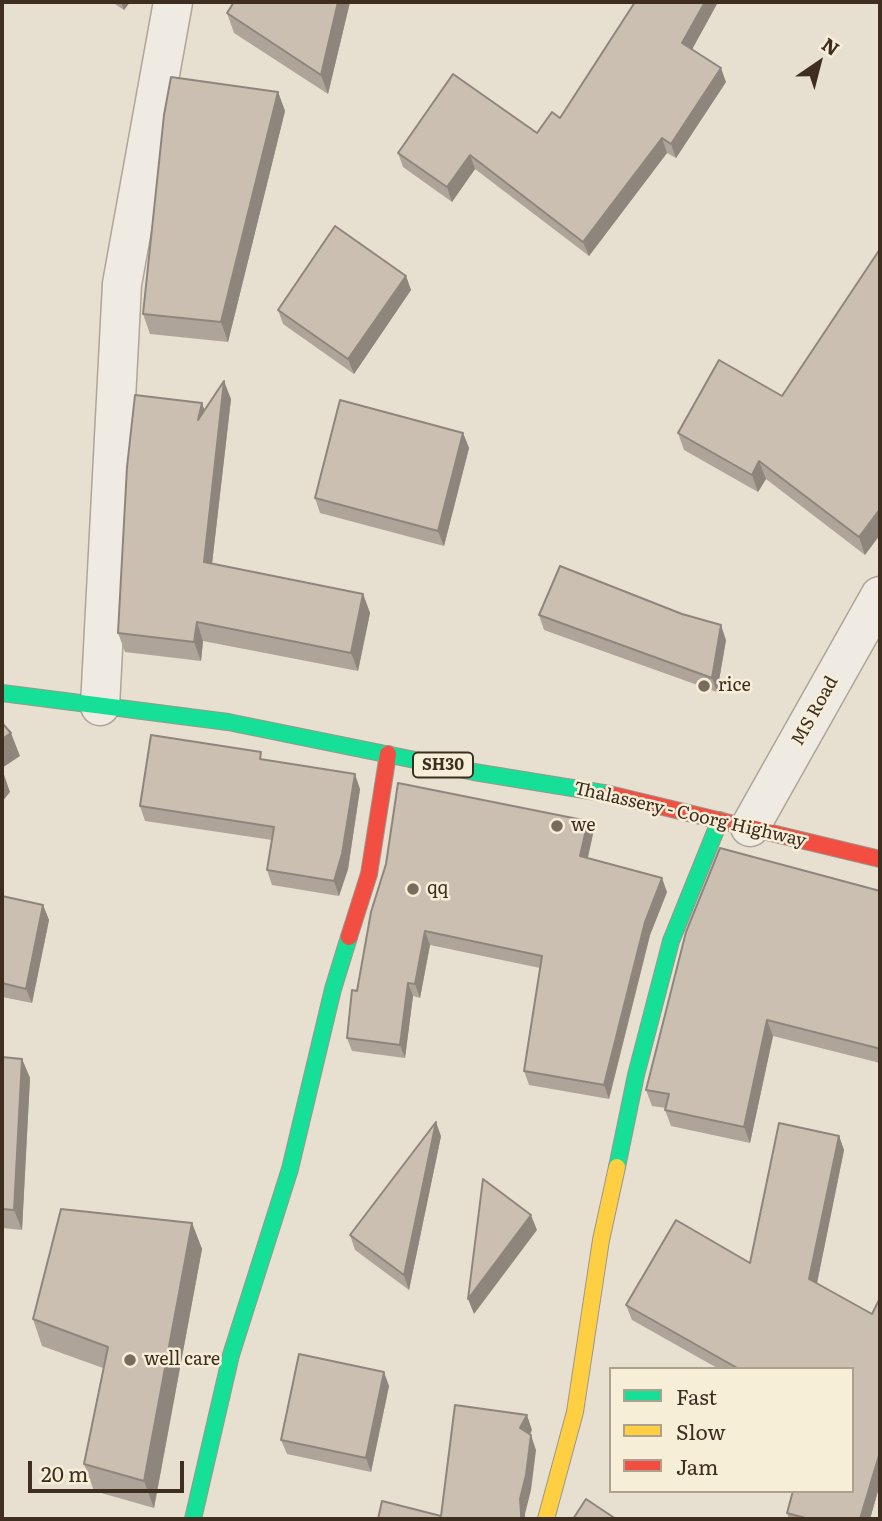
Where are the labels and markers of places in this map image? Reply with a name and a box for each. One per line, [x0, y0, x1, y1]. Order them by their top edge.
place label: rice [718, 675, 751, 697]
marker: rice [696, 678, 712, 694]
place label: we [571, 815, 596, 837]
marker: we [549, 818, 565, 834]
place label: qq [427, 878, 448, 900]
marker: qq [405, 881, 421, 897]
place label: well care [144, 1349, 220, 1371]
marker: well care [122, 1352, 138, 1368]

